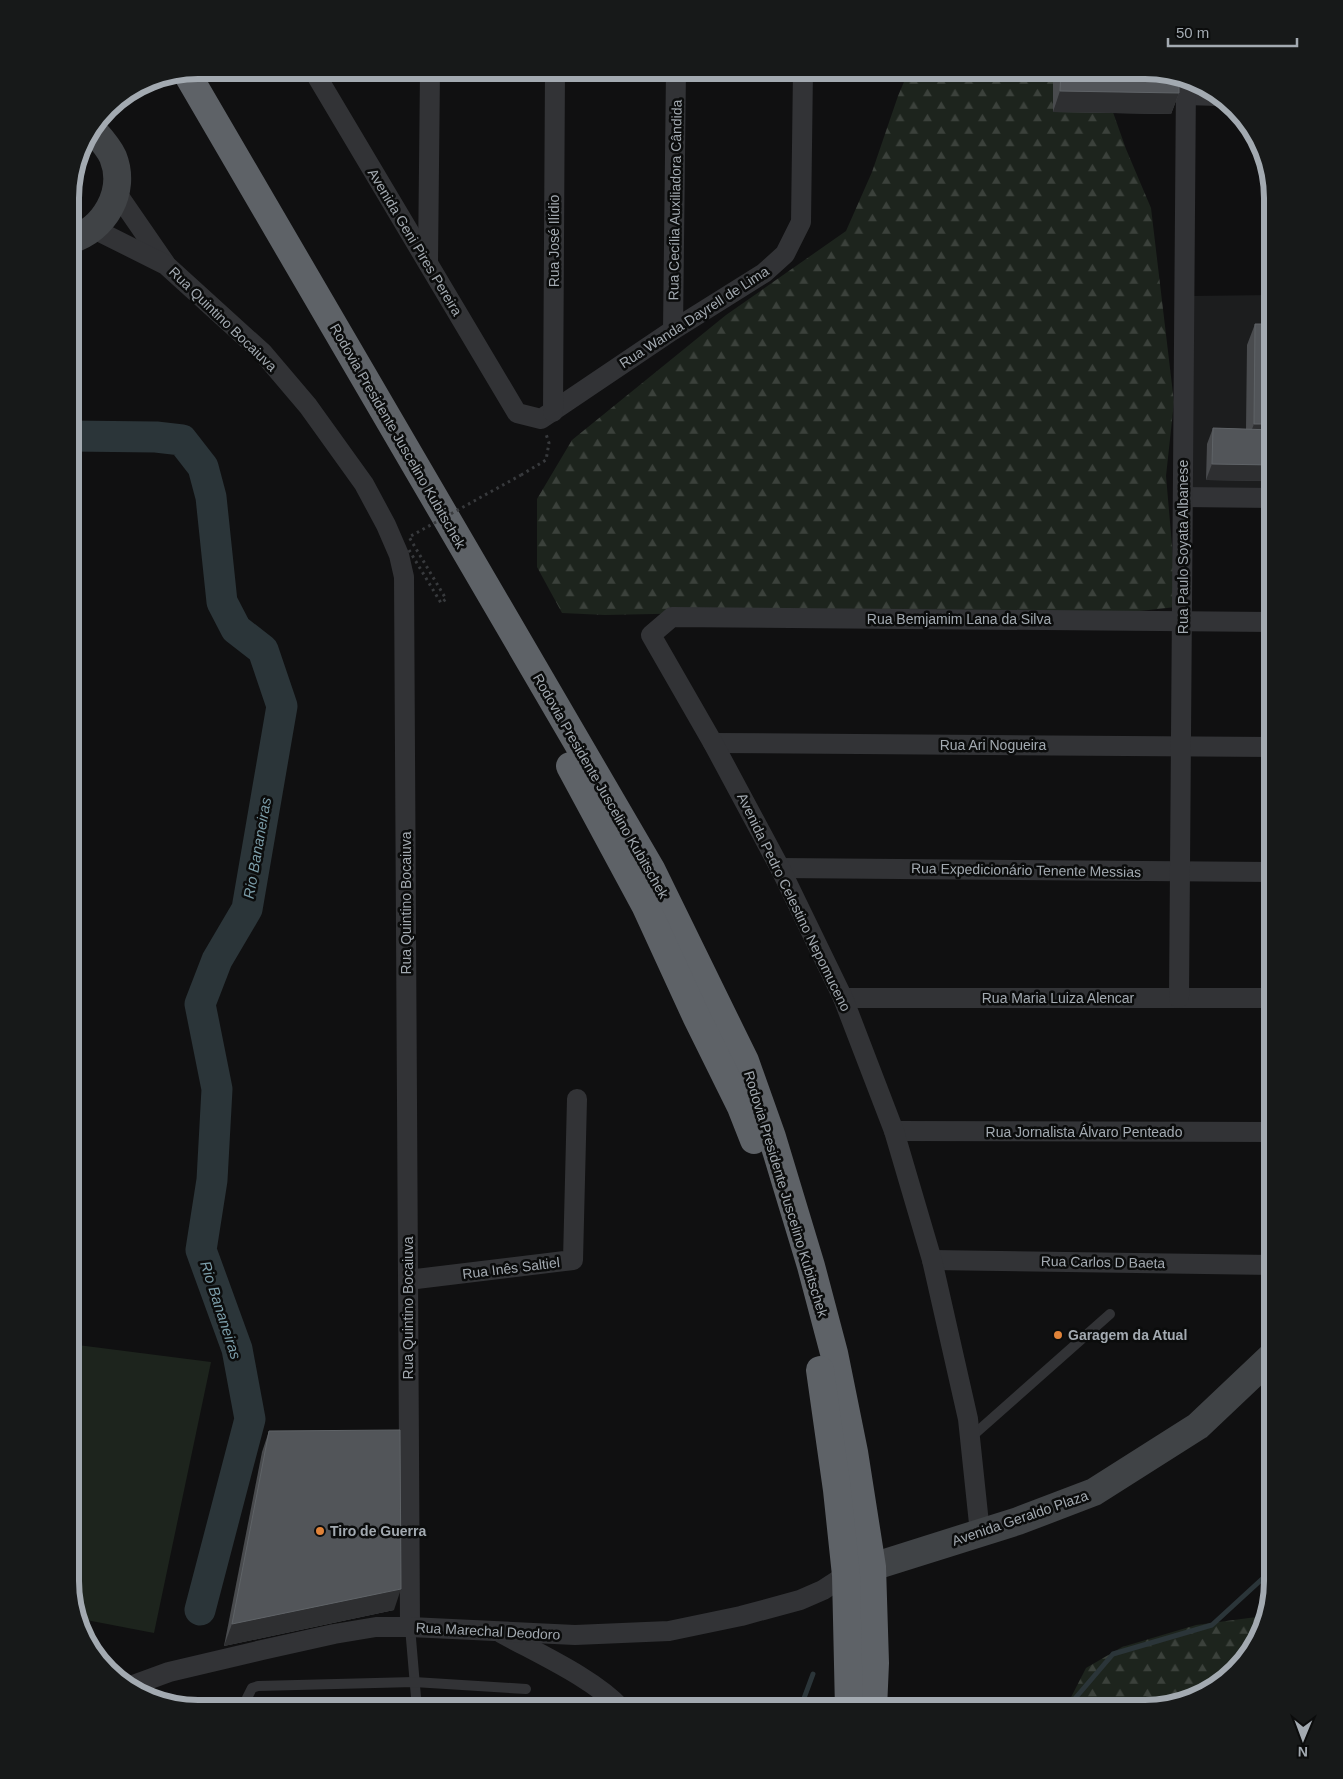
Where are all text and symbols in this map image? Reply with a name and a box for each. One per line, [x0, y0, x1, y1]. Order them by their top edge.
scale bar [1168, 15, 1297, 47]
text: 50 m [1176, 24, 1209, 41]
street label: Rua Cecília Auxiliadora Cândida [665, 99, 685, 301]
street label: Avenida Geni Pires Pereira [365, 166, 465, 319]
street label: Rua José Ilídio [546, 194, 562, 287]
street label: Rua Wanda Dayrell de Lima [616, 263, 772, 371]
street label: Rua Quintino Bocaiuva [166, 264, 280, 375]
street label: Rodovia Presidente Juscelino Kubitschek [327, 321, 470, 552]
street label: Rua Paulo Soyata Albanese [1175, 460, 1191, 634]
street label: Rua Bemjamim Lana da Silva [867, 611, 1051, 627]
street label: Rodovia Presidente Juscelino Kubitschek [530, 671, 673, 902]
street label: Rua Ari Nogueira [940, 737, 1047, 753]
street label: Avenida Pedro Celestino Nepomuceno [734, 790, 854, 1014]
water label: Rio Bananeiras [240, 796, 274, 900]
street label: Rua Quintino Bocaiuva [398, 831, 414, 975]
street label: Rua Expedicionário Tenente Messias [911, 860, 1141, 880]
street label: Rua Maria Luiza Alencar [982, 990, 1135, 1006]
street label: Rodovia Presidente Juscelino Kubitschek [741, 1069, 831, 1320]
street label: Rua Jornalista Álvaro Penteado [986, 1124, 1183, 1140]
street label: Rua Quintino Bocaiuva [400, 1236, 416, 1380]
street label: Rua Carlos D Baeta [1041, 1253, 1166, 1271]
street label: Rua Inês Saltiel [461, 1254, 561, 1282]
water label: Rio Bananeiras [197, 1259, 245, 1362]
place label: Garagem da Atual [1068, 1327, 1187, 1343]
marker: Garagem da Atual [1052, 1329, 1064, 1341]
street label: Avenida Geraldo Plaza [950, 1487, 1090, 1549]
place label: Tiro de Guerra [330, 1523, 426, 1539]
marker: Tiro de Guerra [314, 1525, 326, 1537]
street label: Rua Marechal Deodoro [415, 1619, 561, 1643]
north arrow [1278, 1714, 1328, 1764]
text: N [1298, 1744, 1308, 1760]

